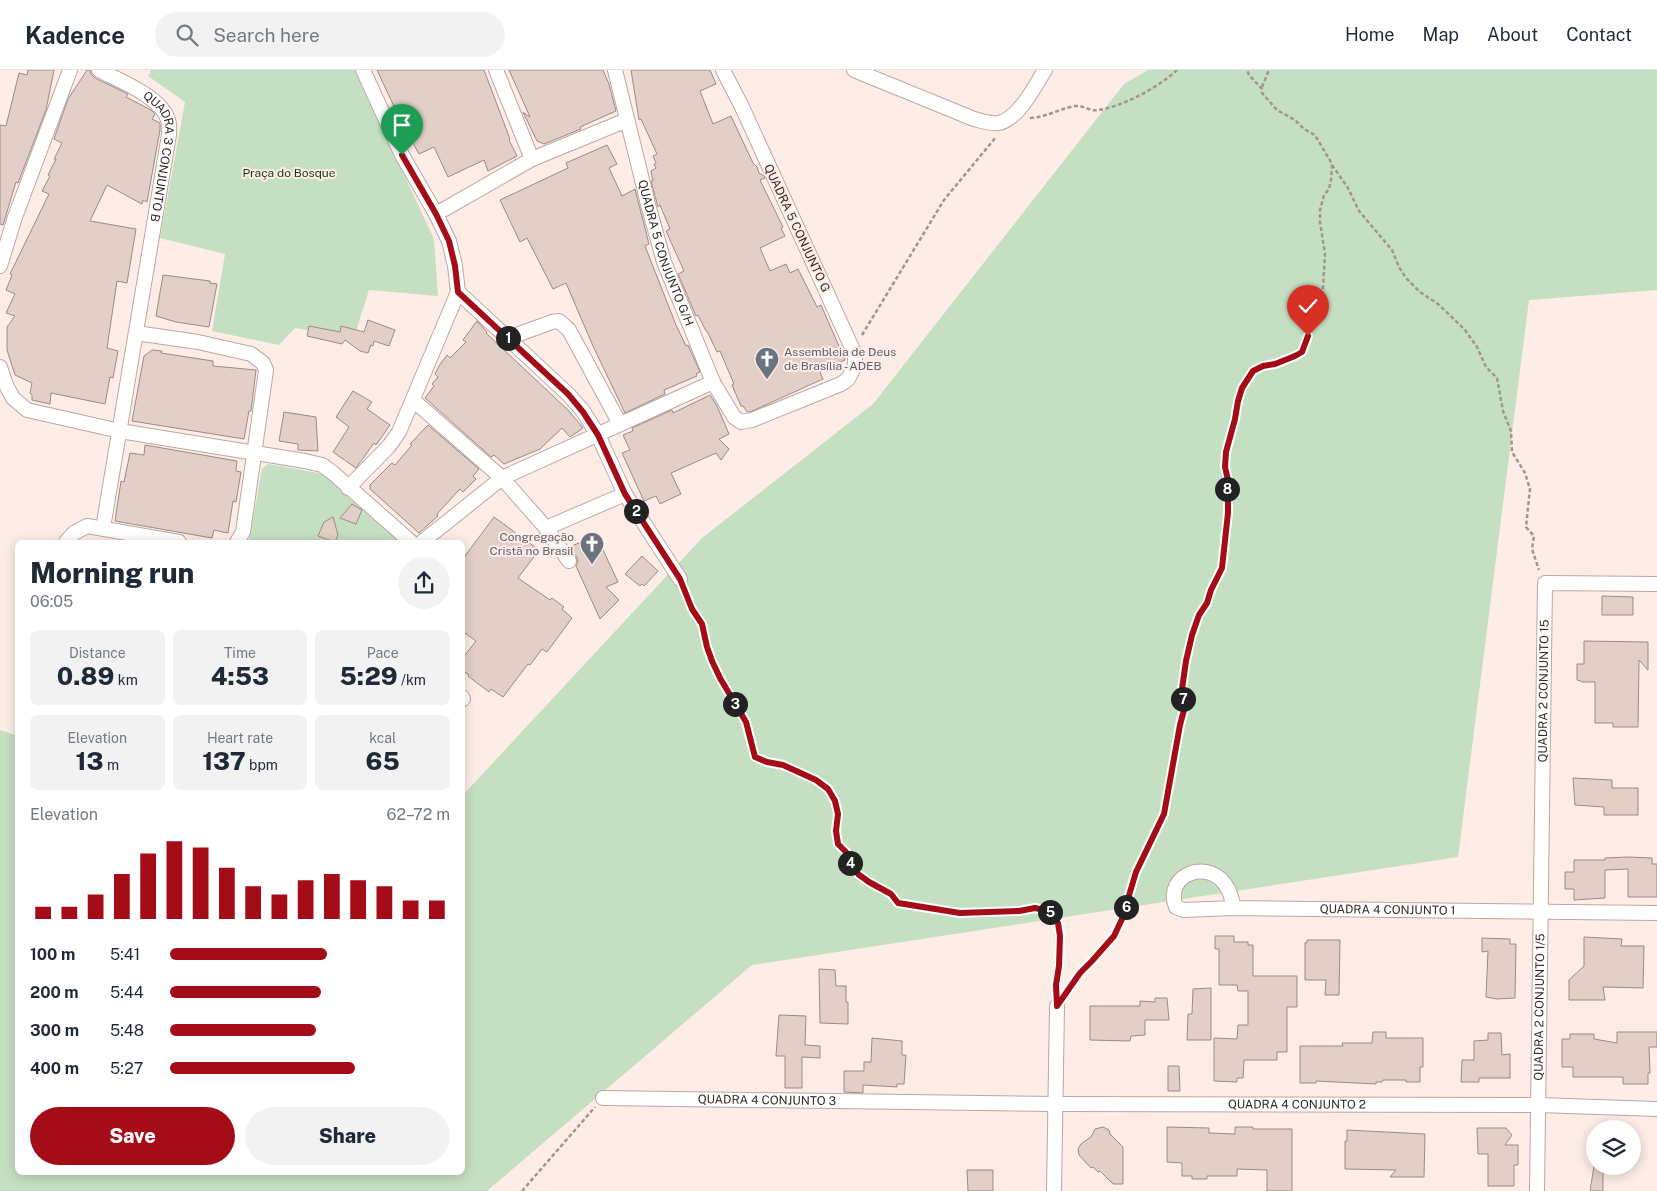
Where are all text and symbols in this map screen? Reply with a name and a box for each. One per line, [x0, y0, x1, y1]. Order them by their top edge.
search box [155, 12, 505, 57]
text: Kadence [25, 21, 125, 49]
icon: search [173, 21, 201, 49]
text: Search here [213, 24, 320, 46]
text: Home [1345, 24, 1395, 45]
text: Map [1423, 24, 1459, 45]
text: About [1487, 24, 1538, 45]
text: Contact [1566, 24, 1632, 45]
street label: QUADRA 3 CONJUNTO B [141, 88, 177, 223]
pin [381, 104, 423, 155]
icon: arrive [388, 111, 416, 139]
street label: QUADRA 5 CONJUNTO G [761, 162, 833, 294]
park label: Praça do Bosque [242, 166, 336, 180]
street label: QUADRA 5 CONJUNTO G/H [635, 178, 696, 328]
pin [1287, 285, 1329, 336]
icon: check [1294, 292, 1322, 320]
pin: 1 [496, 326, 520, 350]
text: 1 [506, 330, 512, 346]
place label: Assembleia de Deus de Brasília - ADEB [784, 345, 896, 373]
church icon: Assembleia de Deus de Brasília - ADEB [754, 346, 780, 380]
pin: 8 [1214, 476, 1240, 502]
text: 8 [1223, 481, 1232, 497]
pin: 2 [624, 498, 648, 524]
text: 2 [632, 503, 641, 519]
place label: Congregação Cristã no Brasil [490, 530, 574, 558]
church icon: Congregação Cristã no Brasil [579, 531, 605, 565]
text: Morning run [30, 556, 194, 589]
button: share [398, 557, 450, 609]
text: 06:05 [30, 592, 73, 611]
street label: QUADRA 2 CONJUNTO 15 [1536, 619, 1552, 763]
text: Distance [69, 645, 126, 661]
text: Time [224, 645, 256, 661]
text: Pace [367, 645, 399, 661]
text: 0.89 [57, 661, 114, 691]
text: 4:53 [211, 661, 269, 691]
text: 5:29 [339, 661, 398, 691]
text: km [114, 672, 138, 688]
text: /km [398, 672, 426, 688]
pin: 7 [1170, 686, 1196, 712]
text: 7 [1179, 691, 1188, 707]
pin: 3 [722, 692, 748, 716]
text: 3 [731, 696, 740, 712]
text: Elevation [68, 730, 127, 746]
text: Heart rate [207, 730, 273, 746]
text: kcal [369, 730, 396, 746]
text: 13 [76, 746, 104, 776]
text: 137 [202, 746, 246, 776]
text: 65 [366, 746, 400, 776]
text: m [104, 757, 119, 773]
text: bpm [246, 757, 278, 773]
text: Elevation [30, 805, 98, 824]
text: 62–72 m [387, 805, 450, 824]
pin: 4 [838, 850, 862, 876]
text: 4 [846, 855, 855, 871]
pin: 6 [1114, 894, 1138, 920]
text: 6 [1122, 899, 1131, 915]
pin: 5 [1038, 900, 1062, 924]
street label: QUADRA 4 CONJUNTO 1 [1320, 902, 1456, 918]
text: 5 [1046, 904, 1055, 920]
street label: QUADRA 2 CONJUNTO 1/5 [1531, 933, 1547, 1081]
text: 100 m [30, 945, 75, 964]
text: 5:41 [110, 945, 140, 964]
text: 200 m [30, 983, 79, 1002]
text: 5:44 [110, 983, 144, 1002]
text: 300 m [30, 1021, 79, 1040]
text: 5:48 [110, 1021, 144, 1040]
text: 400 m [30, 1059, 79, 1078]
text: 5:27 [110, 1059, 143, 1078]
street label: QUADRA 4 CONJUNTO 3 [698, 1092, 836, 1108]
street label: QUADRA 4 CONJUNTO 2 [1228, 1097, 1366, 1112]
button: Save [30, 1107, 235, 1165]
button: Share [245, 1107, 450, 1165]
map controls [1586, 1120, 1641, 1175]
button: layers [1586, 1120, 1641, 1175]

